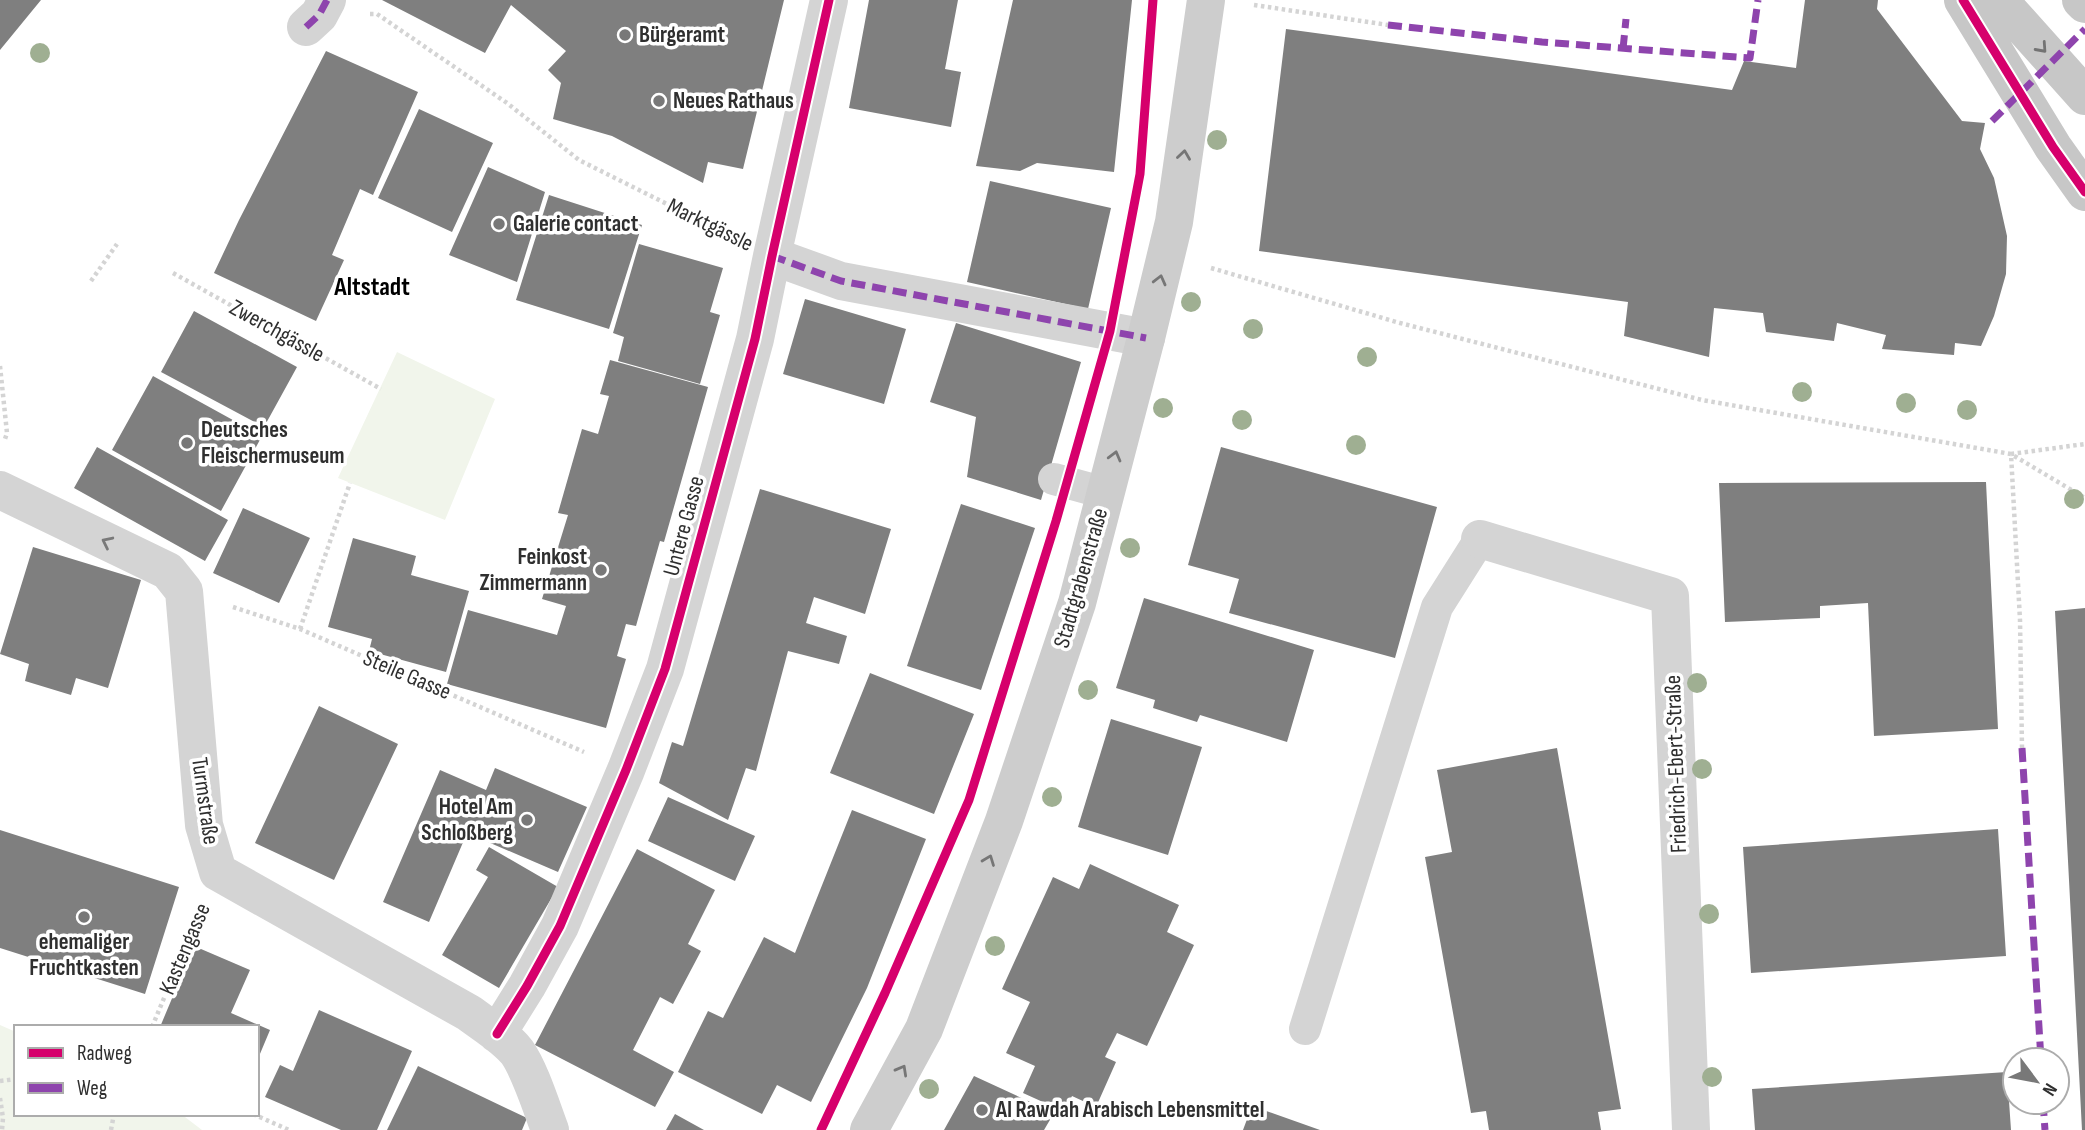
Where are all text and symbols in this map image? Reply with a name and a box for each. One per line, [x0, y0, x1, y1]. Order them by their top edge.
place label: Bürgeramt [639, 21, 726, 49]
marker: Bürgeramt [617, 27, 633, 43]
one-way arrow [2034, 40, 2047, 53]
place label: Neues Rathaus [673, 87, 794, 115]
marker: Neues Rathaus [651, 93, 667, 109]
one-way arrow [1176, 149, 1191, 161]
street label: Marktgässle [662, 192, 758, 258]
place label: Galerie contact [513, 210, 639, 238]
marker: Galerie contact [491, 216, 507, 232]
district label: Altstadt [333, 272, 410, 303]
one-way arrow [1152, 274, 1166, 286]
street label: Zwerchgässle [225, 294, 329, 368]
place label: Deutsches Fleischermuseum [201, 416, 345, 470]
marker: Deutsches Fleischermuseum [179, 435, 195, 451]
one-way arrow [1107, 450, 1121, 462]
street label: Untere Gasse [657, 473, 711, 579]
street label: Stadtgrabenstraße [1048, 505, 1114, 651]
one-way arrow [102, 536, 114, 550]
place label: Feinkost Zimmermann [480, 543, 587, 597]
marker: Feinkost Zimmermann [593, 562, 609, 578]
street label: Steile Gasse [359, 644, 455, 706]
street label: Friedrich-Ebert-Straße [1659, 675, 1693, 853]
street label: Turmstraße [185, 756, 225, 846]
place label: Hotel Am Schloßberg [421, 793, 513, 847]
marker: Hotel Am Schloßberg [519, 812, 535, 828]
one-way arrow [981, 855, 995, 867]
street label: Kastengasse [153, 899, 217, 999]
marker: ehemaliger Fruchtkasten [76, 909, 92, 925]
place label: ehemaliger Fruchtkasten [29, 928, 139, 982]
legend [14, 1025, 259, 1116]
text: Radweg [77, 1041, 132, 1066]
north arrow [2001, 1046, 2071, 1116]
one-way arrow [893, 1065, 907, 1077]
text: Weg [77, 1076, 107, 1101]
text: N [2037, 1079, 2062, 1100]
place label: Al Rawdah Arabisch Lebensmittel [995, 1096, 1264, 1124]
marker: Al Rawdah Arabisch Lebensmittel [974, 1102, 990, 1118]

